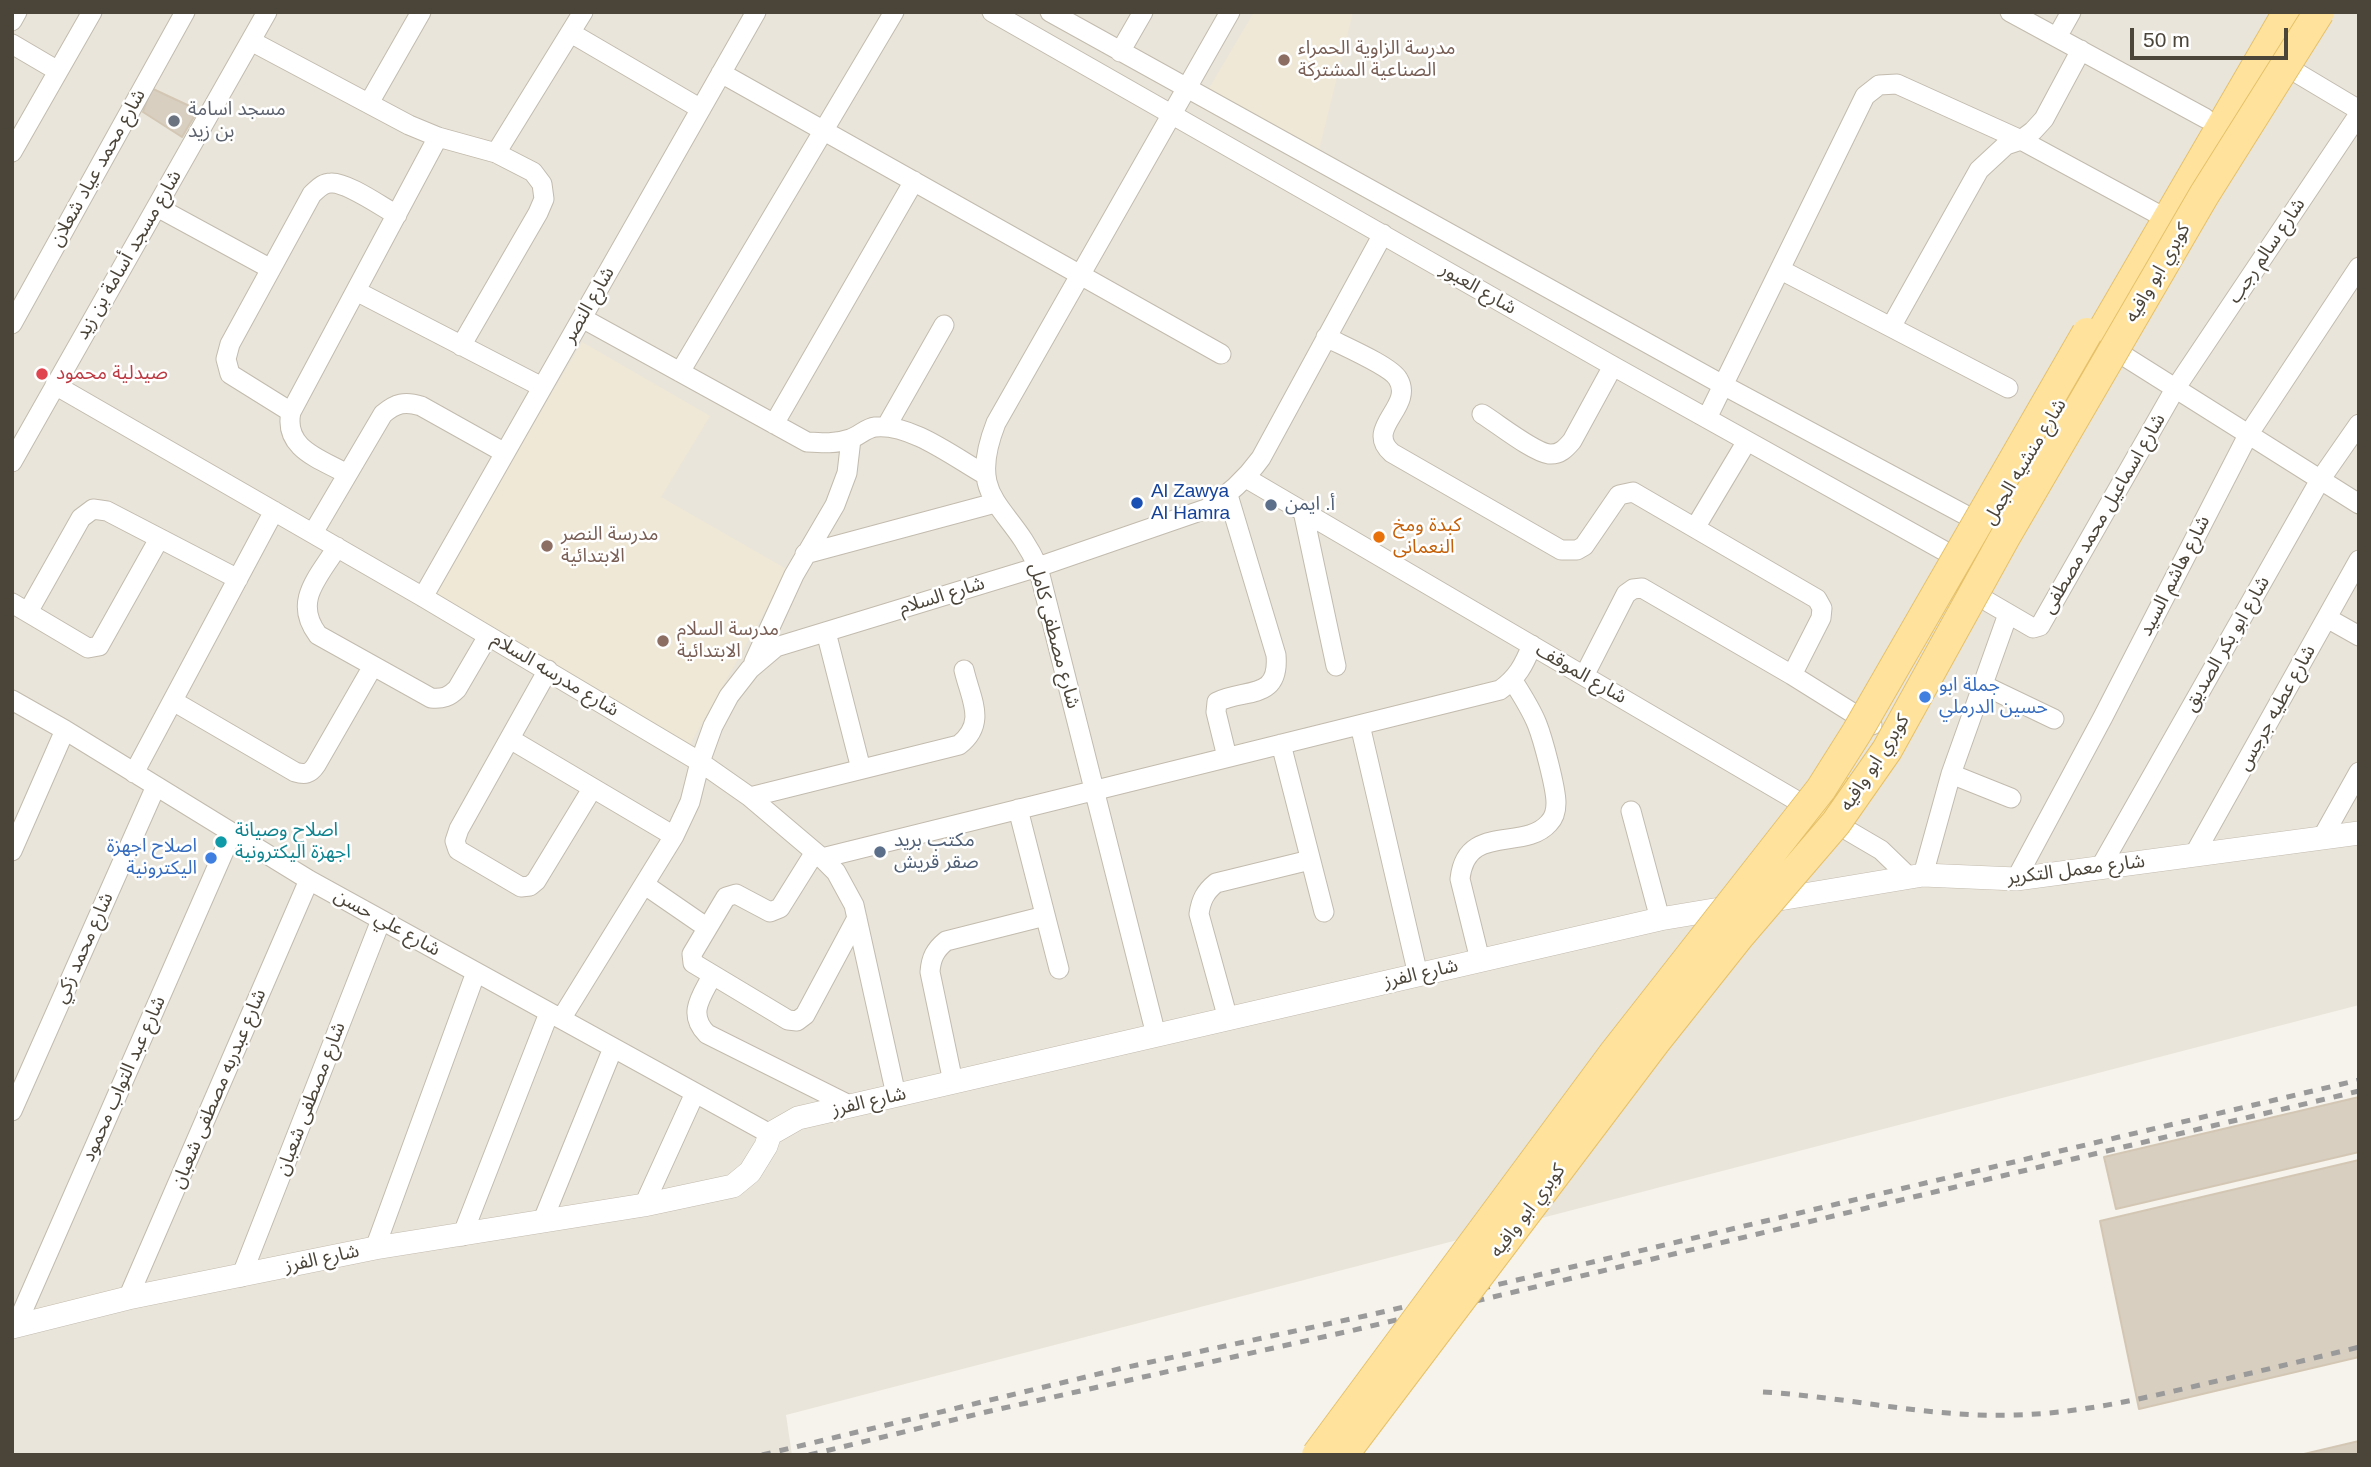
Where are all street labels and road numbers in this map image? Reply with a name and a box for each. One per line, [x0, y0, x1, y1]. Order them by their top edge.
street label: شارع محمد عياد شعلان [45, 85, 151, 251]
street label: شارع مسجد أسامة بن زيد [71, 166, 187, 344]
street label: شارع سالم رجب [2223, 194, 2311, 308]
street label: كوبري ابو وافيه [2120, 219, 2196, 327]
street label: شارع العبور [1436, 258, 1520, 320]
street label: شارع النصر [558, 263, 620, 347]
street label: شارع منشيه الجمل [1978, 395, 2072, 529]
street label: شارع اسماعيل محمد مصطفى [2037, 410, 2171, 618]
street label: شارع هاشم السيد [2135, 512, 2215, 640]
street label: شارع مصطفى كامل [1024, 561, 1084, 711]
street label: شارع السلام [896, 572, 988, 620]
street label: شارع ابو بكر الصديق [2179, 572, 2275, 716]
street label: شارع مدرسه السلام [487, 628, 623, 722]
street label: شارع الموقف [1532, 639, 1630, 709]
street label: شارع عطيه جرجس [2233, 641, 2321, 775]
street label: كوبري ابو وافيه [1835, 710, 1915, 816]
street label: شارع معمل التكرير [2006, 850, 2146, 890]
street label: شارع علي حسن [330, 884, 444, 962]
street label: شارع محمد زكي [49, 889, 119, 1007]
street label: شارع الفرز [1382, 954, 1460, 994]
street label: شارع عبدربه مصطفى شعبان [167, 986, 271, 1192]
street label: شارع عبد التواب محمود [77, 993, 171, 1165]
street label: شارع مصطفى شعبان [271, 1019, 351, 1179]
street label: شارع الفرز [830, 1082, 908, 1122]
street label: كوبري ابو وافيه [1486, 1160, 1570, 1262]
street label: شارع الفرز [283, 1240, 361, 1278]

